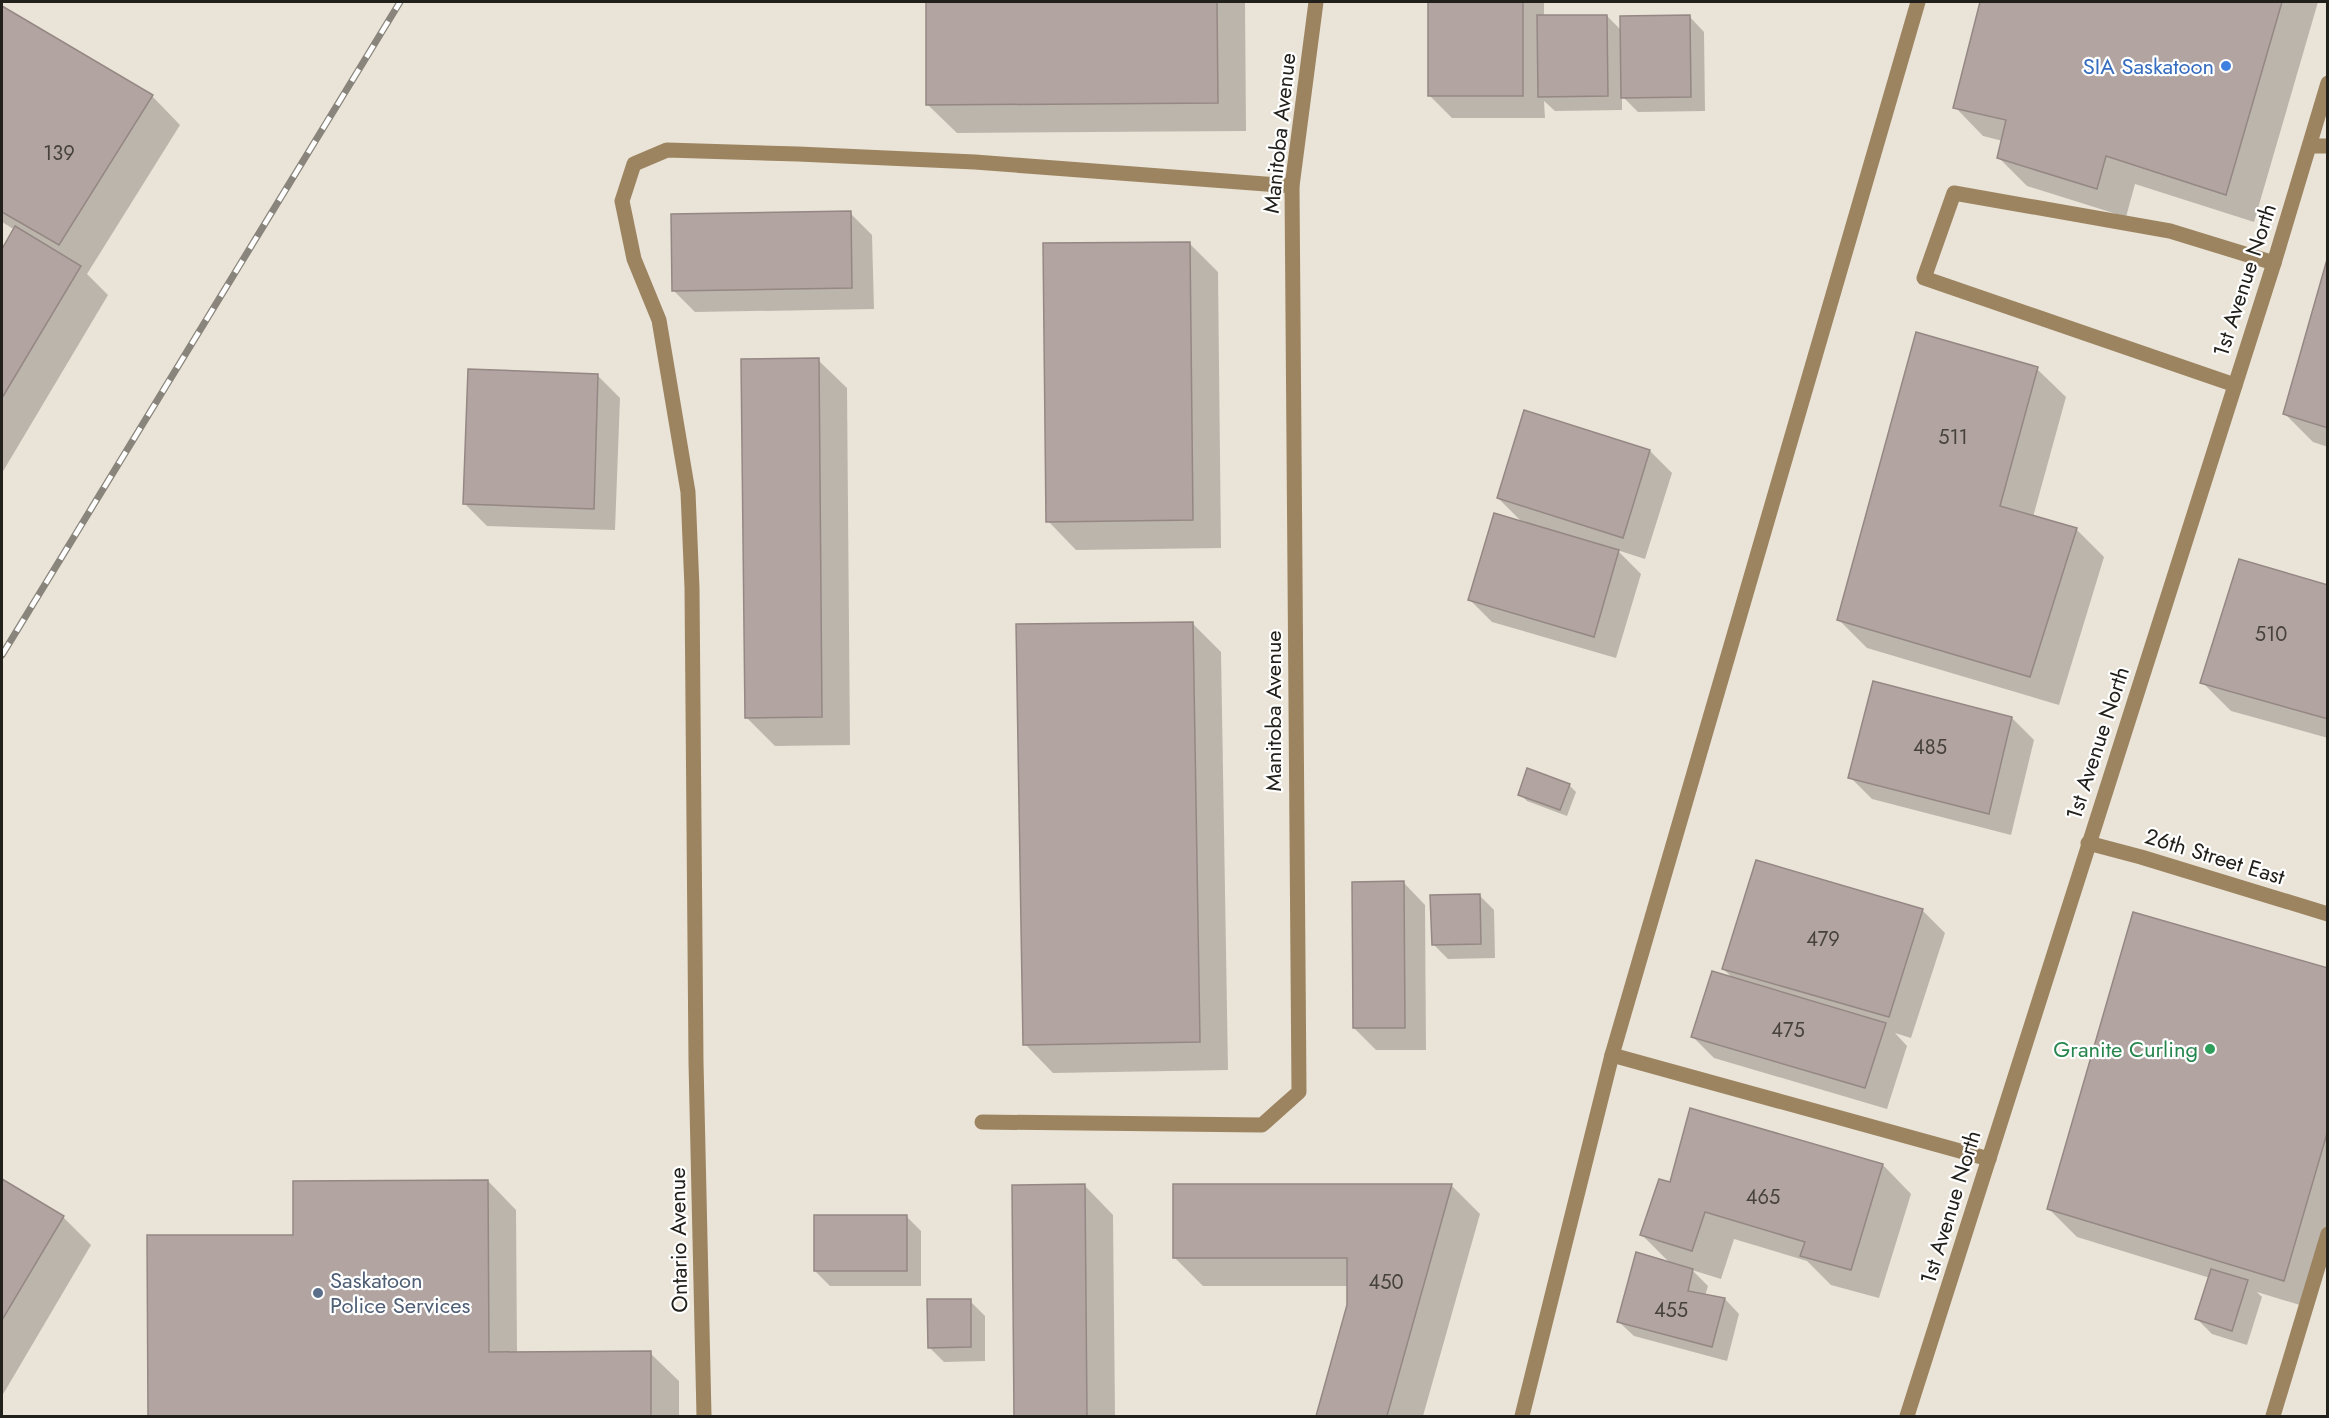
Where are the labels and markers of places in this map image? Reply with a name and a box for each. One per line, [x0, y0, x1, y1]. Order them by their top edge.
place label: SIA Saskatoon [2083, 50, 2214, 82]
marker: SIA Saskatoon [2219, 59, 2233, 73]
place label: Granite Curling [2053, 1033, 2198, 1065]
marker: Granite Curling [2203, 1042, 2217, 1056]
place label: Saskatoon Police Services [330, 1264, 470, 1321]
marker: Saskatoon Police Services [311, 1286, 325, 1300]

